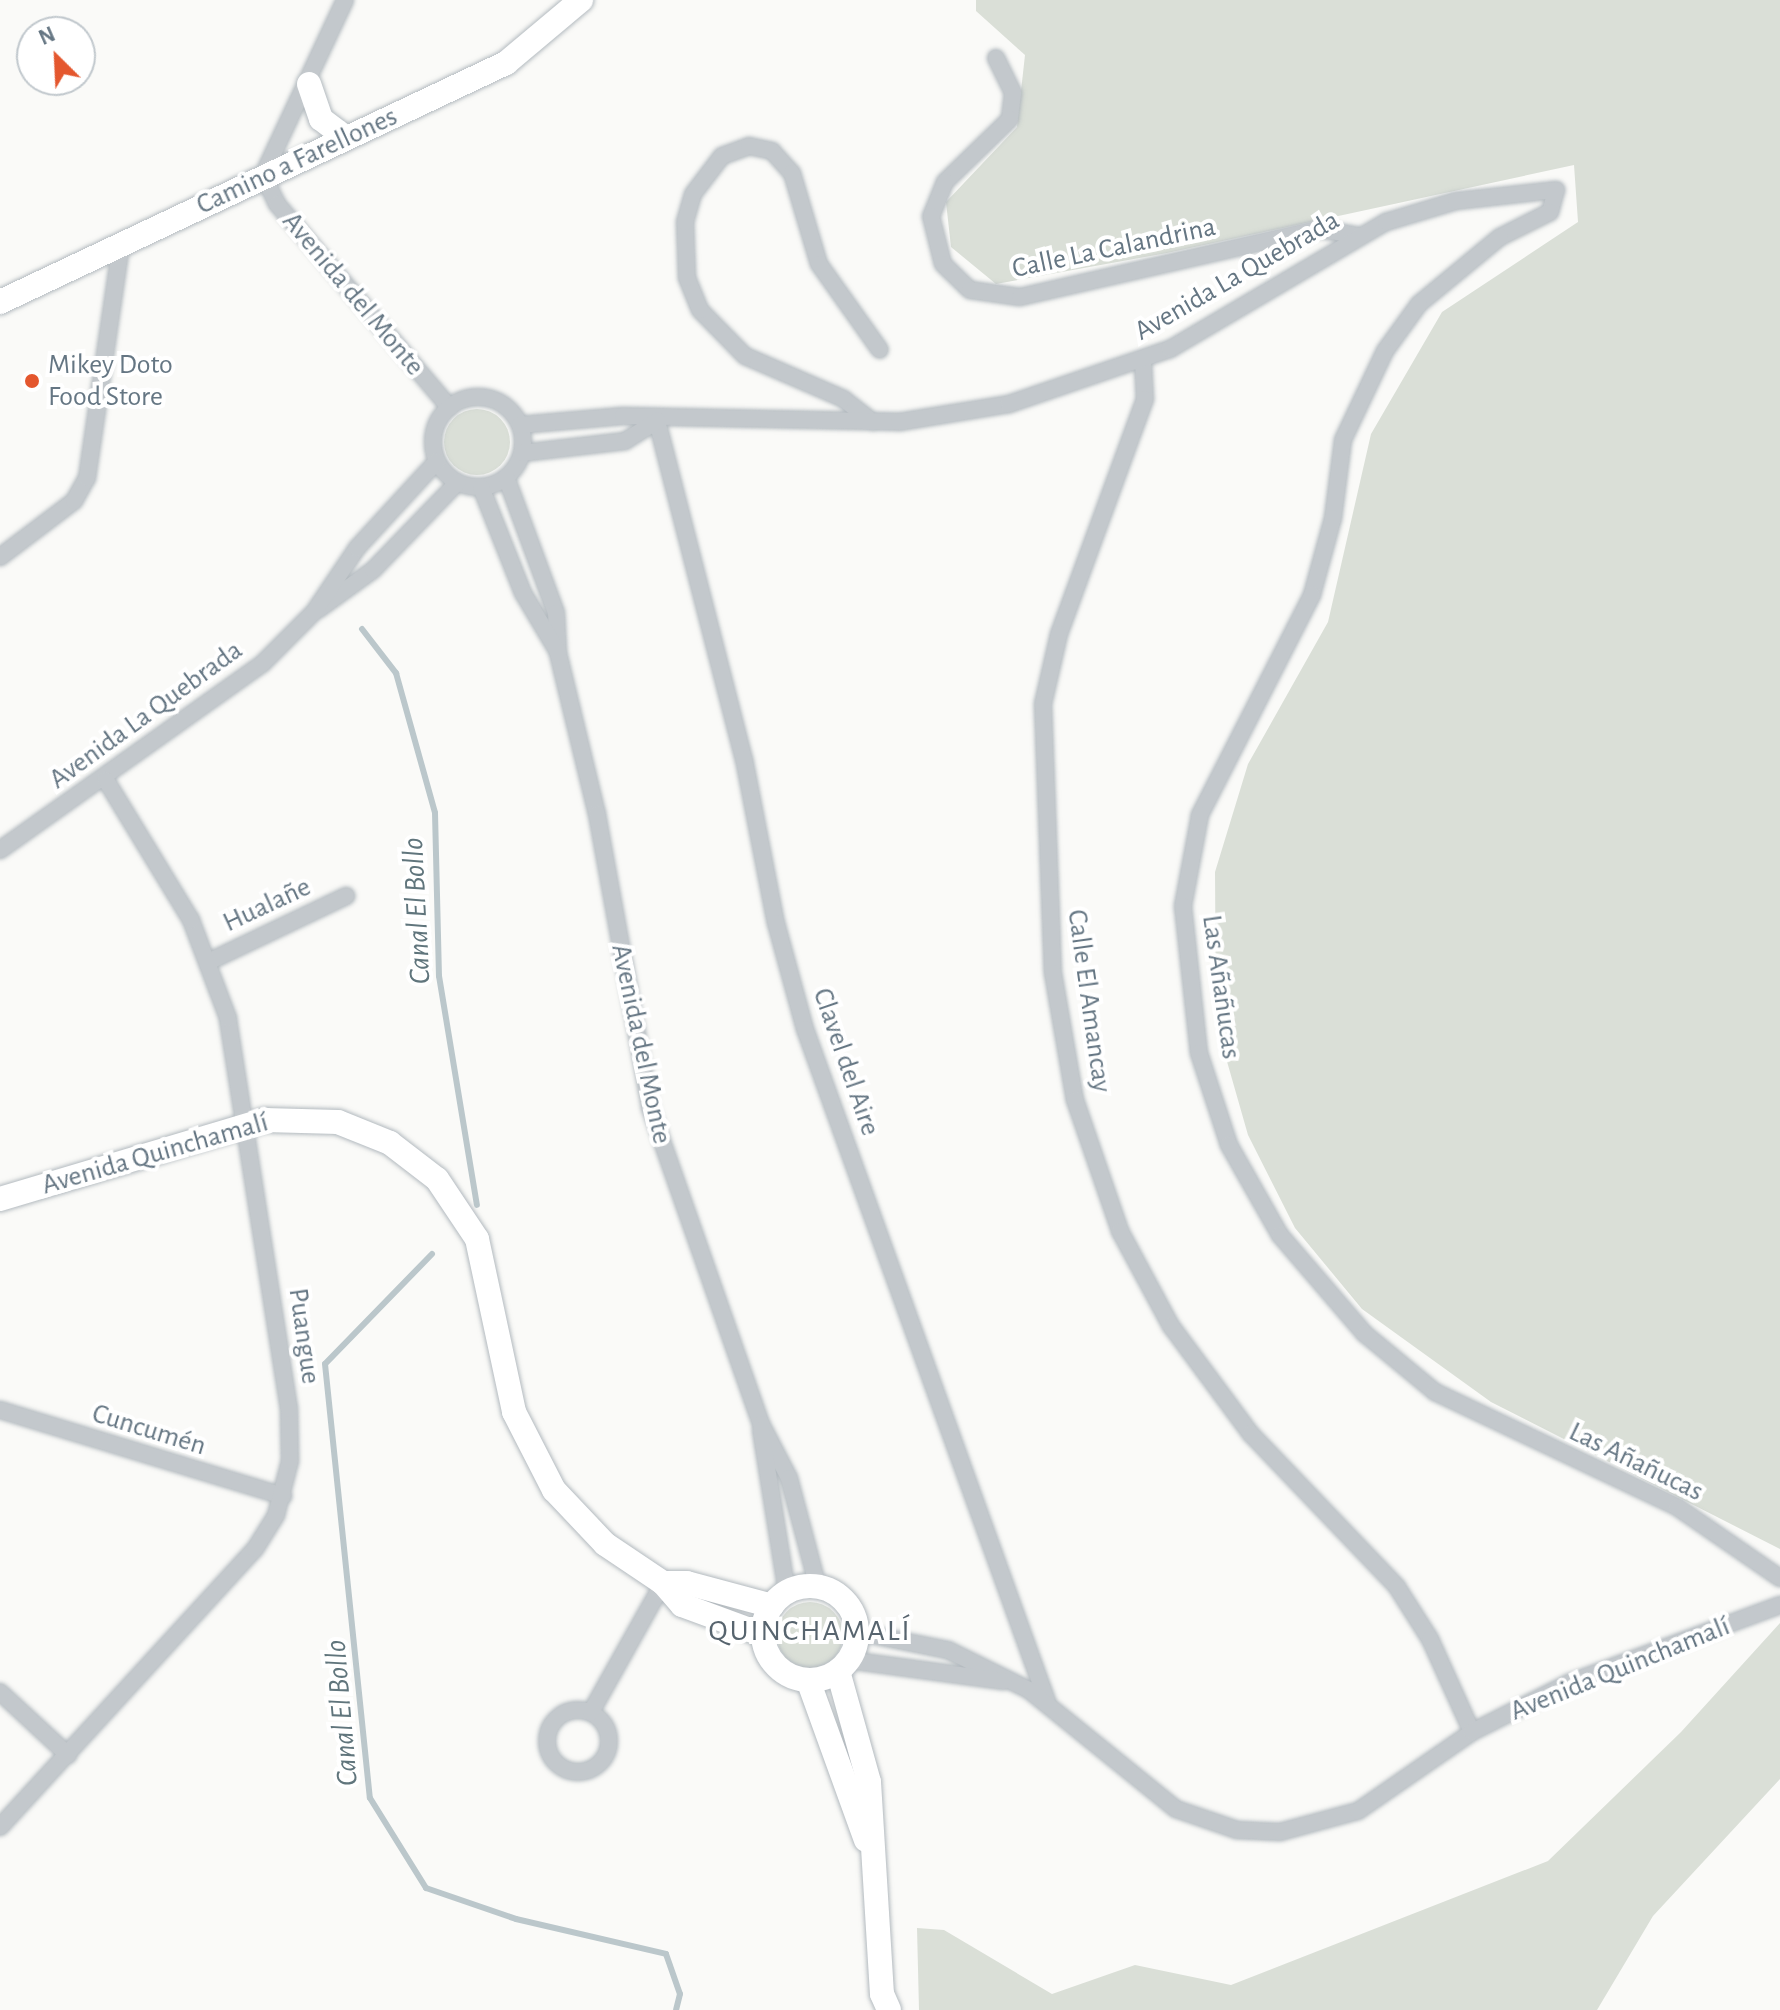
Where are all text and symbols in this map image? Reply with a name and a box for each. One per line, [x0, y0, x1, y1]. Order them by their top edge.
north arrow [16, 16, 96, 96]
text: N [36, 23, 59, 49]
street label: Camino a Farellones [191, 100, 403, 222]
street label: Avenida La Quebrada [1129, 204, 1345, 348]
street label: Avenida del Monte [275, 205, 431, 383]
street label: Calle La Calandrina [1009, 210, 1219, 286]
place label: Mikey Doto Food Store [48, 348, 173, 414]
marker: Mikey Doto Food Store [23, 372, 41, 390]
street label: Avenida La Quebrada [43, 634, 249, 796]
water label: Canal El Bollo [395, 837, 439, 985]
street label: Hualañe [218, 870, 316, 940]
street label: Calle El Amancay [1060, 907, 1118, 1095]
street label: Las Añañucas [1194, 913, 1248, 1061]
street label: Avenida del Monte [603, 941, 679, 1147]
street label: Clavel del Aire [805, 984, 887, 1140]
street label: Avenida Quinchamalí [38, 1106, 272, 1202]
street label: Puangue [281, 1286, 327, 1386]
street label: Cuncumén [88, 1397, 210, 1463]
street label: Las Añañucas [1563, 1415, 1709, 1509]
street label: Avenida Quinchamalí [1505, 1610, 1735, 1728]
district label: QUINCHAMALÍ [709, 1613, 911, 1649]
water label: Canal El Bollo [318, 1638, 366, 1788]

